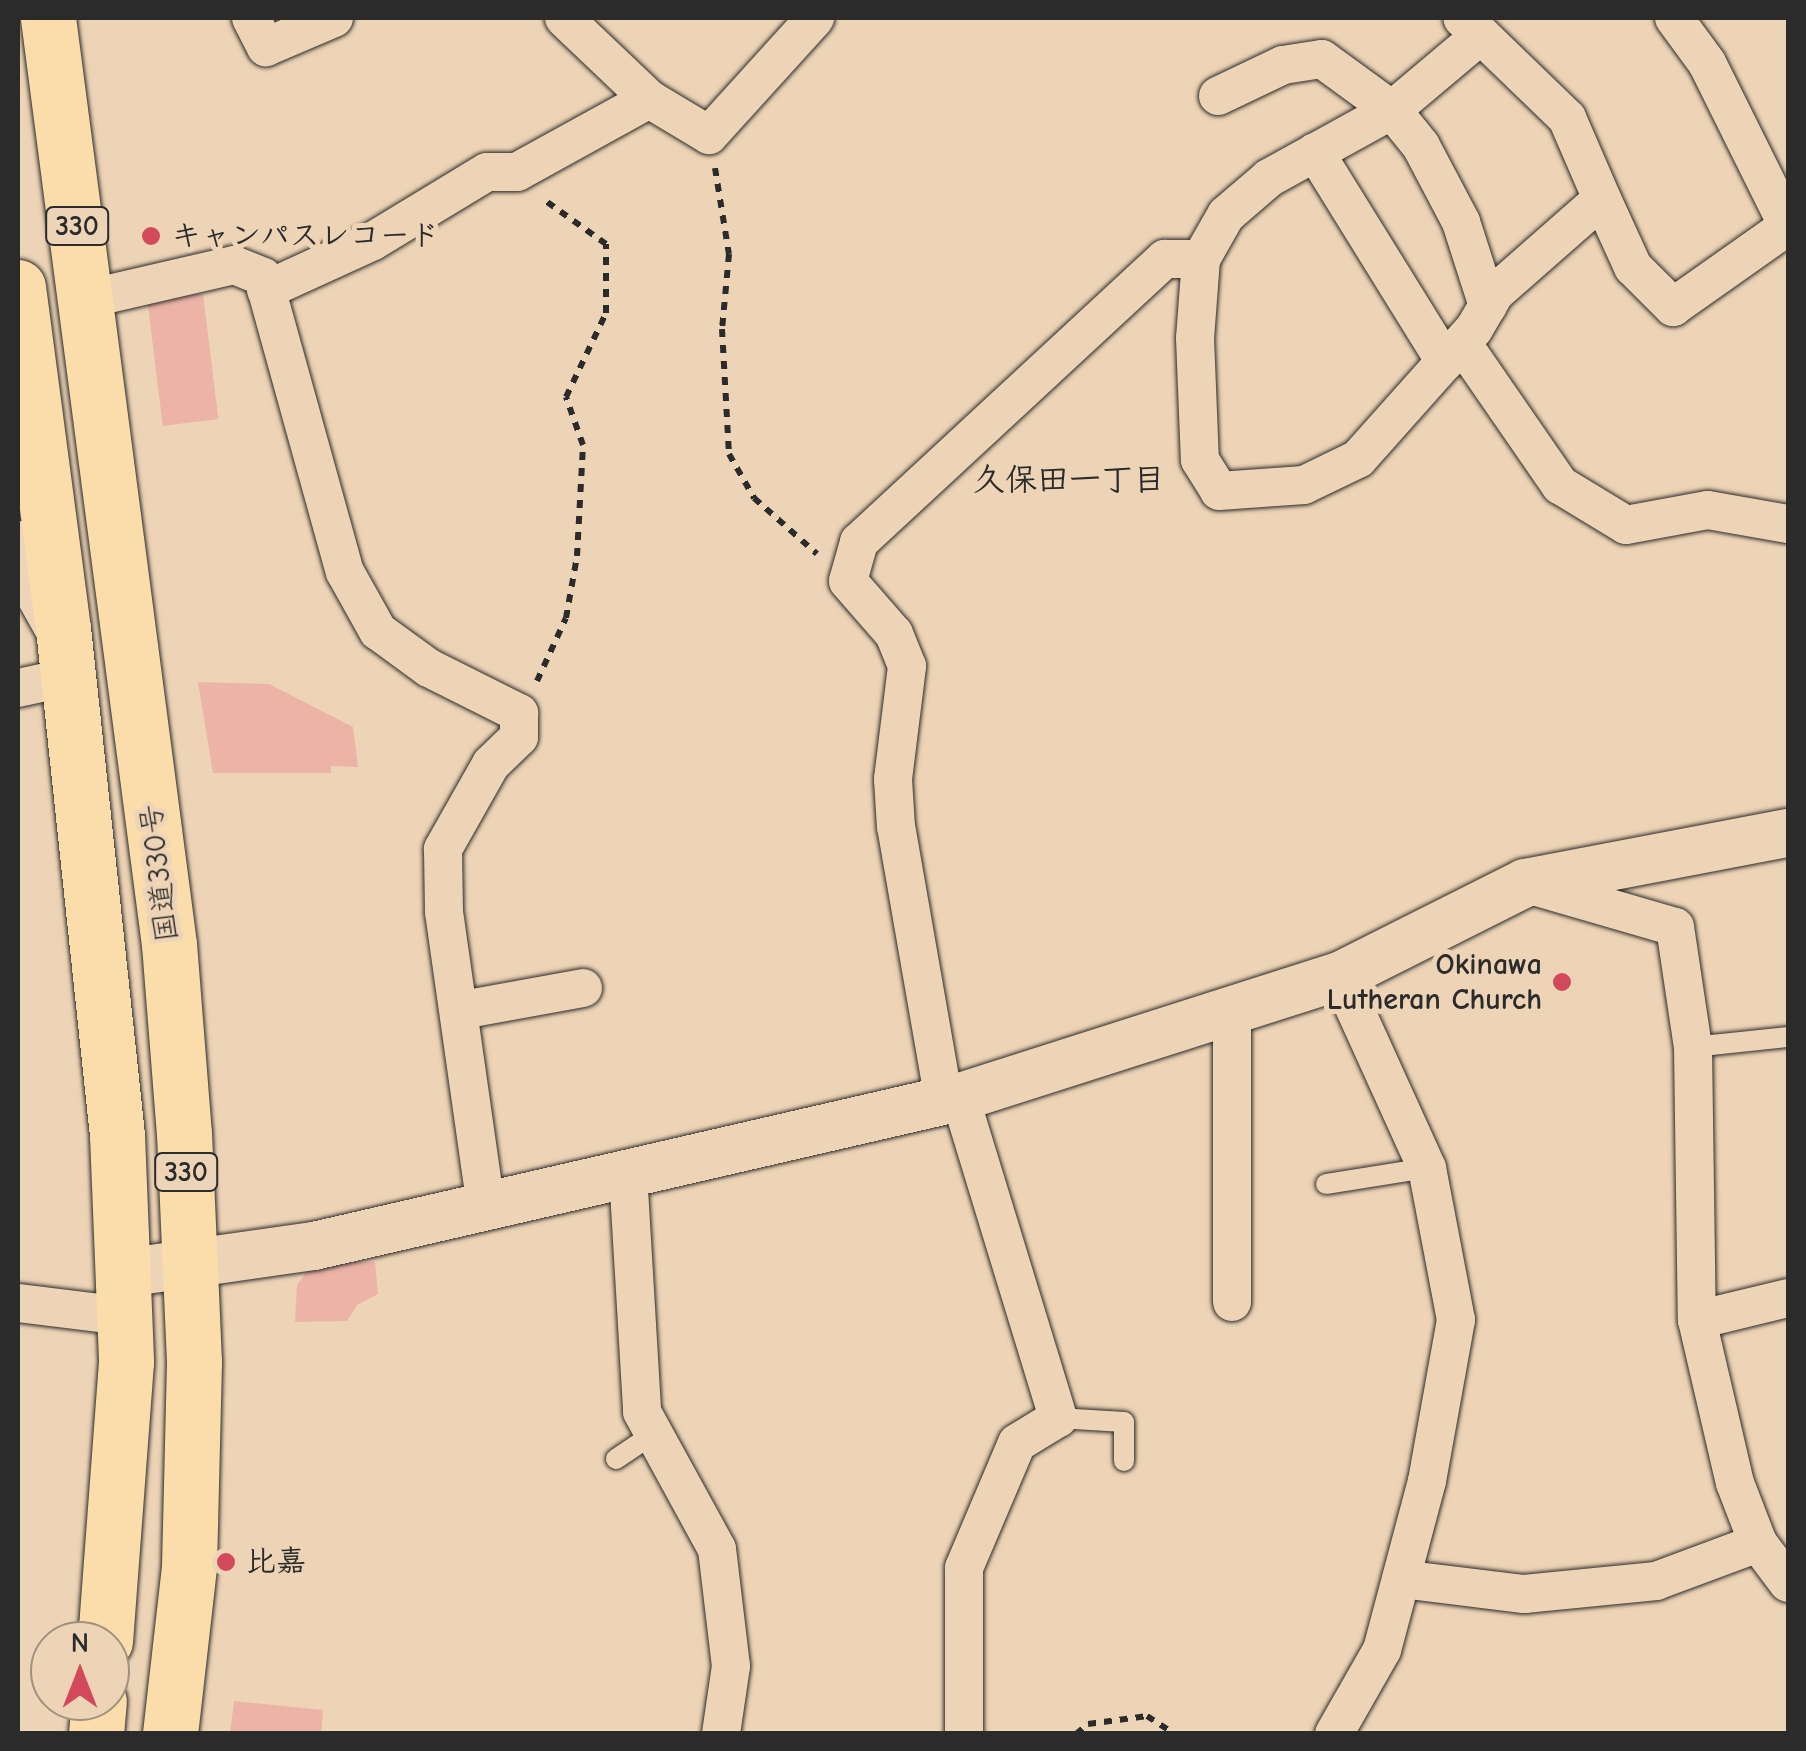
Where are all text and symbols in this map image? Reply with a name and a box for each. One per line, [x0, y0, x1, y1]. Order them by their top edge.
road number: 330 [44, 203, 110, 249]
place label: キャンパスレコード [171, 218, 441, 254]
marker: キャンパスレコード [140, 225, 162, 247]
district label: 久保田一丁目 [973, 461, 1165, 499]
street label: 国道330号 [134, 802, 186, 944]
place label: Okinawa Lutheran Church [1327, 947, 1542, 1018]
marker: Okinawa Lutheran Church [1551, 971, 1573, 993]
road number: 330 [154, 1149, 218, 1195]
place label: 比嘉 [246, 1544, 306, 1580]
marker: 比嘉 [215, 1551, 237, 1573]
north arrow [30, 1621, 130, 1721]
text: N [71, 1627, 89, 1659]

